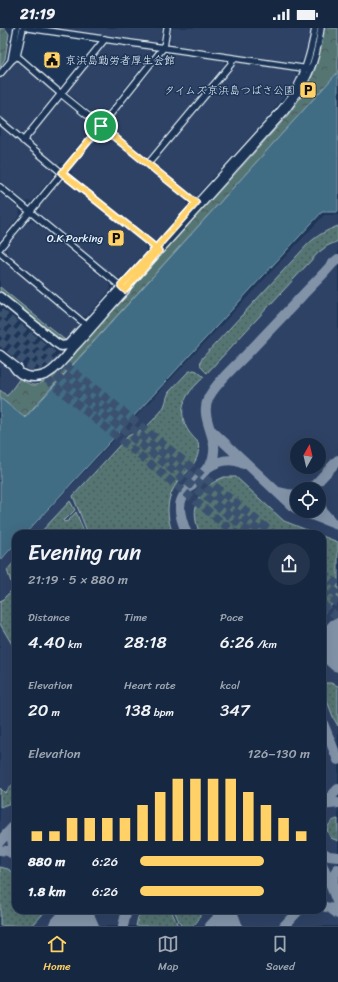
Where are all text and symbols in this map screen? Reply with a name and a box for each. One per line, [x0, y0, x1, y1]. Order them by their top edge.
text: 21:19 [20, 1, 55, 27]
public building icon: 京浜島勤労者厚生会館 [42, 50, 62, 70]
place label: 京浜島勤労者厚生会館 [65, 51, 175, 70]
parking icon: タイムズ京浜島つばさ公園 [298, 80, 318, 100]
place label: タイムズ京浜島つばさ公園 [164, 81, 295, 100]
pin [84, 109, 118, 143]
icon: arrive [90, 115, 112, 137]
parking icon: O.K Parking [106, 228, 126, 248]
place label: O.K Parking [47, 229, 103, 248]
north arrow [290, 438, 326, 474]
map controls [290, 438, 326, 518]
button: locate [290, 482, 326, 518]
text: Evening run [28, 533, 141, 572]
button: share [268, 543, 310, 585]
text: 21:19 · 5 × 880 m [28, 568, 128, 591]
text: Distance [28, 608, 70, 627]
text: Time [124, 608, 147, 627]
text: Pace [220, 608, 243, 627]
text: 4.40 [28, 627, 65, 657]
text: 28:18 [124, 627, 167, 657]
text: 6:26 [220, 627, 254, 657]
text: km [65, 635, 82, 654]
text: /km [254, 635, 277, 654]
text: Elevation [28, 676, 73, 695]
text: Heart rate [124, 676, 176, 695]
text: kcal [220, 676, 240, 695]
text: 20 [28, 695, 49, 725]
text: 138 [124, 695, 151, 725]
text: 347 [220, 695, 250, 725]
text: m [49, 703, 60, 722]
text: bpm [151, 703, 174, 722]
text: Elevation [28, 742, 81, 765]
text: 126–130 m [248, 742, 310, 765]
text: 880 m [28, 850, 65, 873]
text: 6:26 [92, 850, 118, 873]
text: 1.8 km [28, 880, 66, 903]
text: 6:26 [92, 880, 118, 903]
tab: Home [43, 933, 71, 976]
tab: Map [157, 933, 179, 976]
tab: Saved [266, 933, 295, 976]

